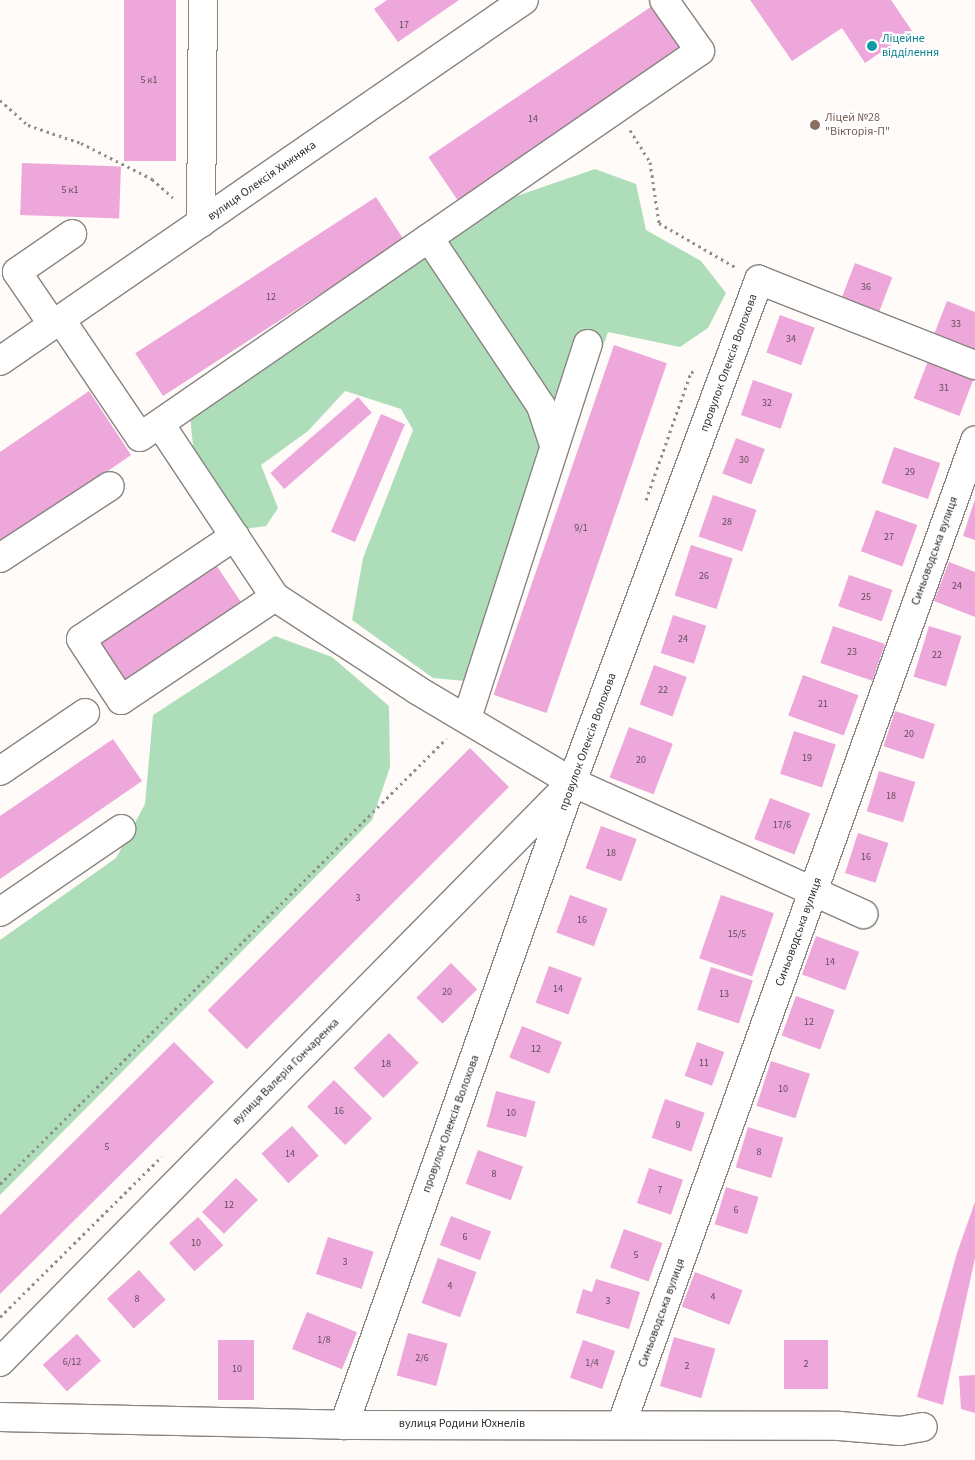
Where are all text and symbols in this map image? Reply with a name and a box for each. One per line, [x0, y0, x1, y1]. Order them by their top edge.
house number: 17 [399, 20, 409, 32]
place label: Ліцейне відділення [882, 32, 939, 60]
marker: Ліцейне відділення [866, 40, 878, 52]
house number: 5 к1 [141, 75, 157, 87]
place label: Ліцей №28 "Вікторія-П" [825, 111, 890, 139]
house number: 14 [528, 114, 538, 126]
marker: Ліцей №28 "Вікторія-П" [809, 119, 821, 131]
street label: вулиця Олексія Хижняка [205, 138, 319, 224]
house number: 5 к1 [62, 185, 78, 197]
house number: 36 [861, 282, 871, 294]
house number: 12 [266, 292, 276, 304]
street label: провулок Олексія Волохова [697, 292, 761, 434]
house number: 33 [951, 319, 961, 331]
house number: 34 [786, 334, 796, 346]
house number: 31 [939, 383, 949, 395]
house number: 32 [762, 398, 772, 410]
house number: 30 [739, 455, 749, 467]
house number: 29 [905, 467, 915, 479]
street label: Синьоводська вулиця [909, 495, 961, 607]
house number: 28 [722, 517, 732, 529]
house number: 9/1 [574, 523, 588, 535]
house number: 27 [884, 532, 894, 544]
house number: 26 [699, 571, 709, 583]
house number: 24 [952, 581, 962, 593]
house number: 25 [861, 592, 871, 604]
house number: 24 [678, 634, 688, 646]
house number: 23 [847, 647, 857, 659]
house number: 22 [932, 650, 942, 662]
street label: провулок Олексія Волохова [556, 671, 620, 813]
house number: 22 [658, 685, 668, 697]
house number: 21 [818, 699, 828, 711]
house number: 20 [904, 729, 914, 741]
house number: 19 [802, 753, 812, 765]
house number: 20 [636, 755, 646, 767]
house number: 18 [886, 791, 896, 803]
house number: 17/6 [773, 820, 791, 832]
house number: 18 [606, 848, 616, 860]
house number: 16 [861, 852, 871, 864]
street label: Синьоводська вулиця [773, 876, 825, 988]
house number: 3 [356, 893, 360, 905]
house number: 16 [577, 915, 587, 927]
house number: 15/5 [728, 929, 746, 941]
house number: 14 [825, 957, 835, 969]
house number: 14 [553, 984, 563, 996]
house number: 20 [442, 987, 452, 999]
house number: 13 [719, 989, 729, 1001]
street label: вулиця Валерія Гончаренка [230, 1016, 342, 1128]
house number: 12 [804, 1017, 814, 1029]
house number: 12 [531, 1044, 541, 1056]
street label: провулок Олексія Волохова [419, 1053, 483, 1195]
house number: 11 [699, 1058, 709, 1070]
house number: 18 [381, 1059, 391, 1071]
house number: 10 [778, 1084, 788, 1096]
house number: 16 [334, 1106, 344, 1118]
house number: 10 [506, 1108, 516, 1120]
house number: 9 [676, 1120, 680, 1132]
house number: 5 [105, 1142, 109, 1154]
house number: 8 [757, 1147, 761, 1159]
house number: 14 [285, 1149, 295, 1161]
house number: 8 [492, 1169, 496, 1181]
house number: 7 [658, 1185, 662, 1197]
house number: 12 [224, 1200, 234, 1212]
house number: 6 [734, 1205, 738, 1217]
house number: 6 [463, 1232, 467, 1244]
house number: 10 [191, 1238, 201, 1250]
house number: 5 [634, 1250, 638, 1262]
house number: 3 [343, 1257, 347, 1269]
street label: Синьоводська вулиця [636, 1257, 688, 1369]
house number: 4 [448, 1281, 452, 1293]
house number: 4 [711, 1292, 715, 1304]
house number: 8 [135, 1294, 139, 1306]
house number: 3 [606, 1296, 610, 1308]
house number: 1/8 [317, 1335, 331, 1347]
house number: 2/6 [415, 1353, 429, 1365]
house number: 6/12 [63, 1357, 81, 1369]
house number: 1/4 [585, 1358, 599, 1370]
house number: 2 [804, 1359, 808, 1371]
house number: 2 [685, 1361, 689, 1373]
house number: 10 [232, 1364, 242, 1376]
street label: вулиця Родини Юхнелів [399, 1417, 525, 1431]

